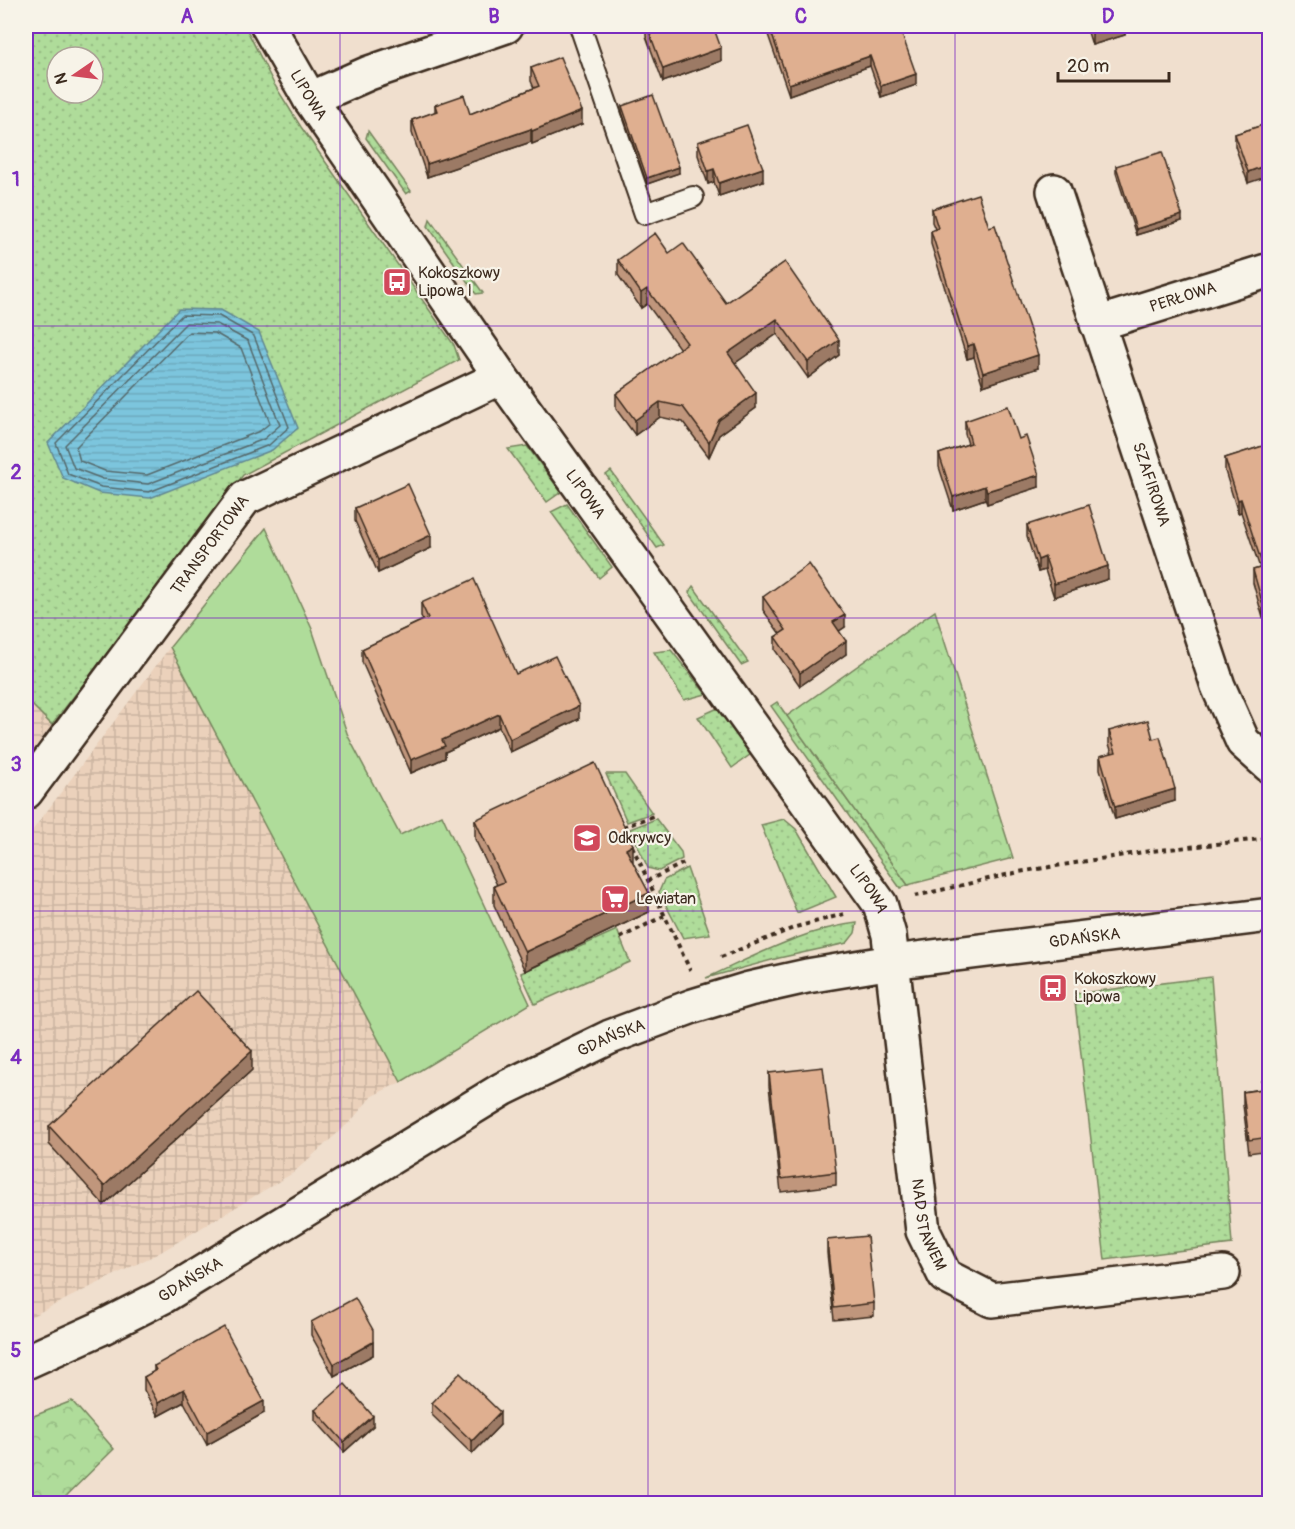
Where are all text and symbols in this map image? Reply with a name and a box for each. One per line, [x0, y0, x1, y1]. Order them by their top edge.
text: A [181, 4, 194, 29]
text: B [488, 4, 500, 29]
text: C [795, 4, 807, 29]
text: D [1102, 4, 1115, 29]
north arrow [45, 45, 105, 105]
scale bar [1058, 45, 1169, 83]
text: 20 m [1067, 55, 1109, 78]
street label: LIPOWA [285, 66, 332, 124]
text: N [50, 71, 72, 86]
text: 1 [12, 167, 20, 192]
place label: Kokoszkowy Lipowa I [418, 263, 500, 301]
bus stop icon: Kokoszkowy Lipowa I [381, 266, 413, 298]
street label: PERŁOWA [1147, 277, 1219, 317]
street label: SZAFIROWA [1128, 440, 1174, 529]
text: 2 [10, 460, 22, 485]
street label: LIPOWA [561, 466, 610, 523]
street label: TRANSPORTOWA [166, 491, 254, 599]
text: 3 [10, 752, 22, 777]
school or university icon: Odkrywcy [571, 822, 603, 854]
place label: Odkrywcy [608, 828, 671, 848]
street label: LIPOWA [845, 860, 892, 916]
supermarket icon: Lewiatan [599, 883, 631, 915]
place label: Lewiatan [636, 889, 696, 909]
street label: GDAŃSKA [1048, 924, 1121, 952]
place label: Kokoszkowy Lipowa [1074, 969, 1156, 1007]
bus stop icon: Kokoszkowy Lipowa [1037, 972, 1069, 1004]
street label: GDAŃSKA [574, 1015, 648, 1061]
text: 4 [10, 1045, 22, 1070]
street label: NAD STAWEM [907, 1178, 951, 1274]
street label: GDAŃSKA [155, 1253, 226, 1307]
text: 5 [11, 1338, 22, 1363]

